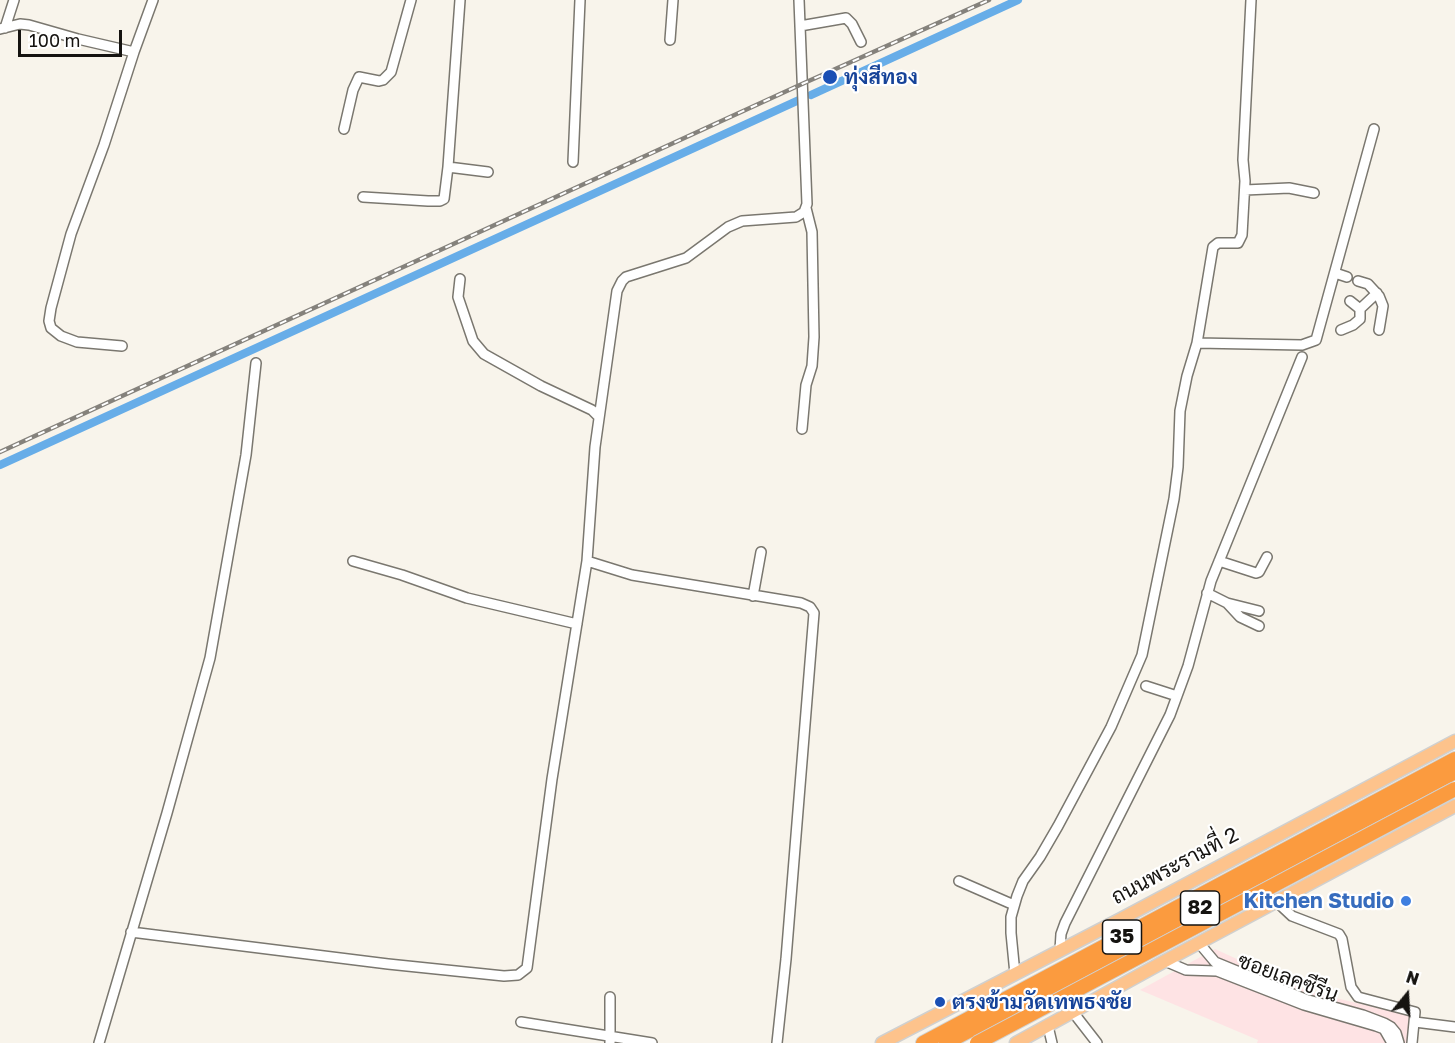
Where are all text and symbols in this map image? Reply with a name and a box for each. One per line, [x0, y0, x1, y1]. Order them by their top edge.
scale bar [21, 18, 124, 56]
text: 100 m [29, 29, 80, 51]
place label: ทุ่งสีทอง [844, 64, 918, 90]
marker: ทุ่งสีทอง [821, 68, 839, 86]
street label: ถนนพระรามที่ 2 [1107, 822, 1243, 910]
place label: Kitchen Studio [1243, 888, 1394, 914]
road number: 82 [1180, 891, 1220, 925]
marker: Kitchen Studio [1399, 894, 1413, 908]
road number: 35 [1102, 920, 1142, 954]
street label: ซอยเลคซีรีน [1234, 948, 1342, 1008]
north arrow [1377, 965, 1437, 1025]
text: N [1404, 966, 1421, 989]
place label: ตรงข้ามวัดเทพธงชัย [952, 989, 1132, 1015]
marker: ตรงข้ามวัดเทพธงชัย [933, 995, 947, 1009]

